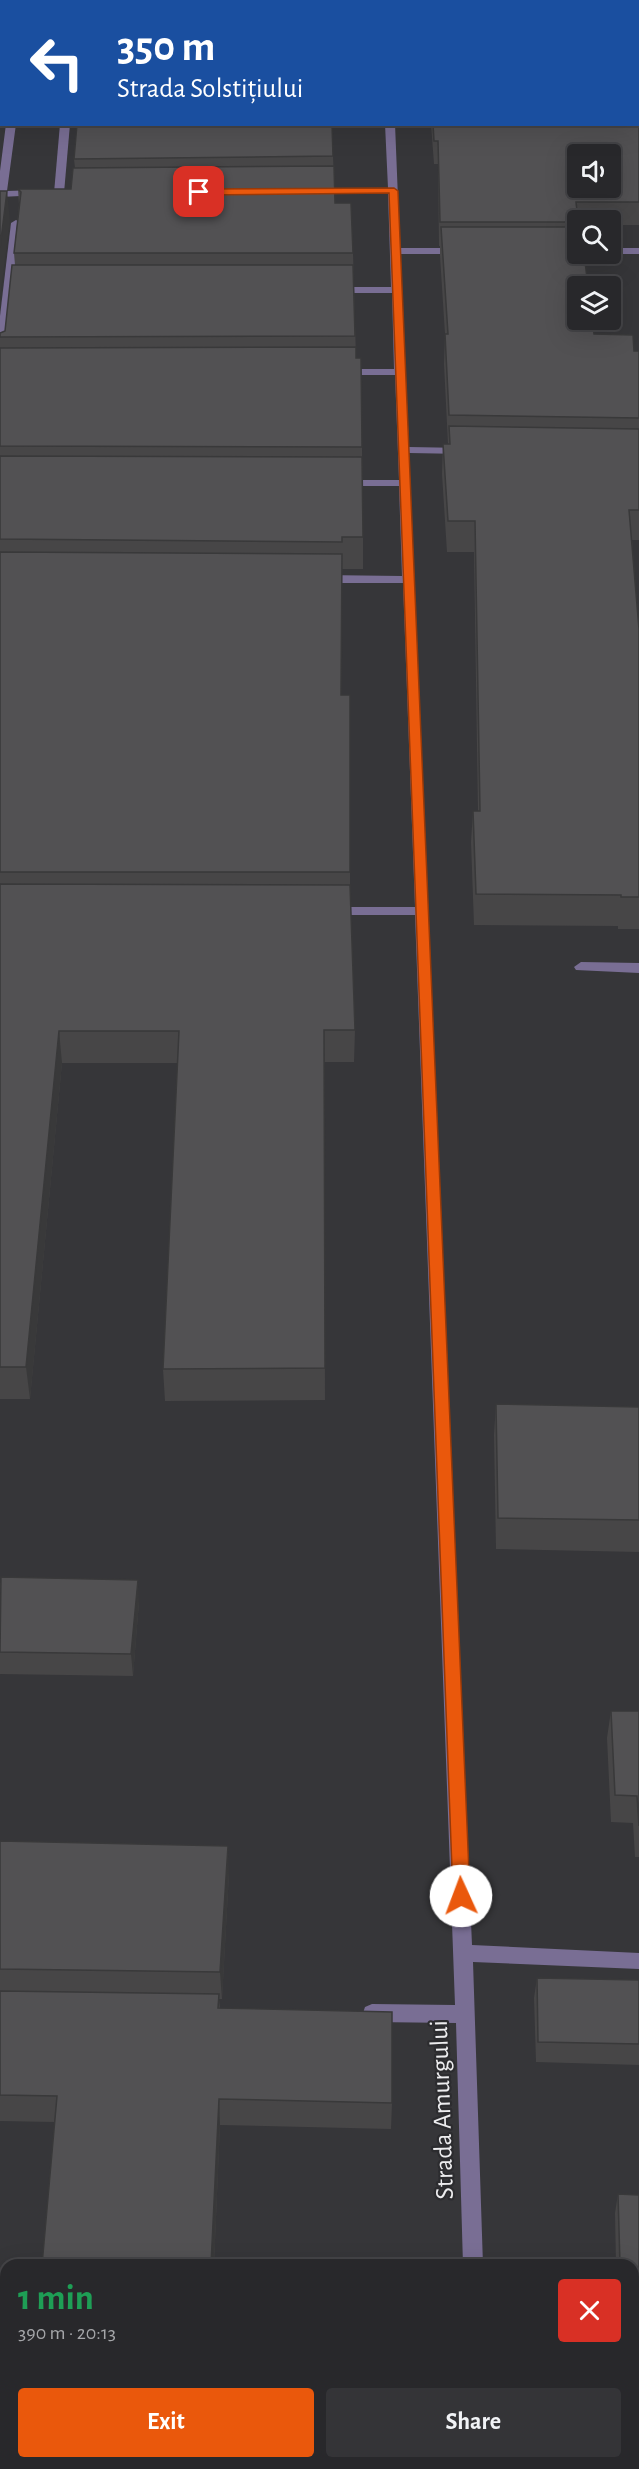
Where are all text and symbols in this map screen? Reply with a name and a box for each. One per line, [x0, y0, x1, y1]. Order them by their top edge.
icon: left [18, 24, 96, 102]
text: 350 m [117, 26, 215, 68]
text: Strada Solstițiului [117, 75, 303, 102]
map controls [567, 144, 621, 330]
button: sound [567, 144, 621, 198]
pin [173, 166, 224, 217]
icon: arrive [182, 175, 215, 208]
button: search [567, 210, 621, 264]
button: layers [567, 276, 621, 330]
position arrow [429, 1864, 493, 1928]
street label: Strada Amurgului [426, 2020, 458, 2200]
button: close [558, 2279, 621, 2342]
text: 1 min [18, 2280, 94, 2316]
text: 390 m · 20:13 [18, 2323, 116, 2343]
button: Exit [18, 2388, 314, 2457]
button: Share [326, 2388, 621, 2457]

